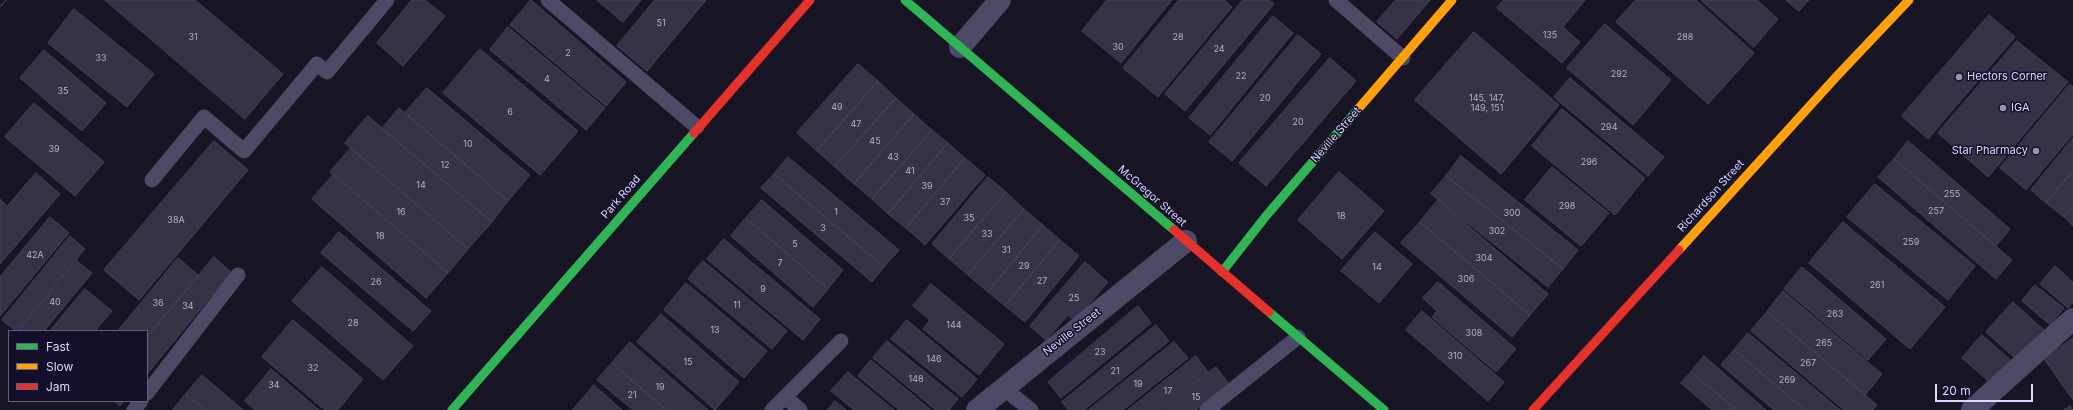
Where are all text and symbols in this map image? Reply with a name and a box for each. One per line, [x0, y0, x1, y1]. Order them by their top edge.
house number: 51 [656, 18, 666, 28]
house number: 135 [1543, 30, 1557, 40]
house number: 31 [188, 32, 198, 42]
house number: 28 [1172, 32, 1184, 42]
house number: 288 [1677, 32, 1693, 42]
house number: 30 [1112, 42, 1124, 52]
house number: 24 [1213, 44, 1225, 54]
house number: 2 [565, 48, 571, 58]
house number: 33 [95, 53, 107, 63]
house number: 292 [1611, 69, 1627, 79]
place label: Hectors Corner [1967, 70, 2047, 84]
house number: 22 [1236, 71, 1246, 81]
marker: Hectors Corner [1954, 72, 1964, 82]
house number: 4 [544, 74, 550, 84]
house number: 35 [57, 86, 69, 96]
house number: 20 [1259, 93, 1271, 103]
house number: 145, 147, 149, 151 [1469, 93, 1505, 114]
place label: IGA [2011, 101, 2030, 115]
house number: 49 [831, 102, 843, 112]
marker: IGA [1998, 103, 2008, 113]
street label: Neville Street [1308, 105, 1364, 165]
house number: 6 [507, 107, 513, 117]
house number: 20 [1292, 117, 1304, 127]
house number: 47 [851, 119, 861, 129]
house number: 294 [1601, 122, 1617, 132]
house number: 45 [869, 136, 881, 146]
house number: 10 [463, 139, 473, 149]
house number: 39 [48, 144, 60, 154]
place label: Star Pharmacy [1952, 144, 2028, 158]
marker: Star Pharmacy [2031, 146, 2041, 156]
house number: 43 [887, 152, 899, 162]
house number: 296 [1581, 157, 1597, 167]
street label: Richardson Street [1675, 157, 1747, 235]
house number: 12 [440, 160, 450, 170]
street label: McGregor Street [1115, 163, 1189, 229]
house number: 41 [905, 166, 915, 176]
street label: Park Road [599, 173, 643, 221]
house number: 14 [416, 180, 426, 190]
house number: 39 [921, 181, 933, 191]
house number: 255 [1944, 189, 1960, 199]
house number: 37 [940, 197, 950, 207]
house number: 298 [1559, 201, 1575, 211]
house number: 257 [1928, 206, 1944, 216]
house number: 16 [396, 207, 406, 217]
house number: 1 [834, 207, 838, 217]
house number: 300 [1504, 208, 1520, 218]
house number: 18 [1336, 211, 1346, 221]
house number: 35 [963, 213, 975, 223]
house number: 38A [167, 215, 185, 225]
house number: 3 [820, 223, 826, 233]
house number: 302 [1489, 226, 1505, 236]
house number: 33 [981, 229, 993, 239]
house number: 18 [375, 231, 385, 241]
house number: 259 [1903, 237, 1919, 247]
house number: 5 [792, 239, 798, 249]
house number: 31 [1001, 245, 1011, 255]
house number: 42A [26, 250, 44, 260]
house number: 304 [1475, 253, 1493, 263]
house number: 7 [777, 258, 783, 268]
house number: 29 [1018, 261, 1030, 271]
house number: 14 [1372, 262, 1382, 272]
house number: 306 [1458, 274, 1474, 284]
house number: 27 [1037, 276, 1047, 286]
house number: 26 [370, 277, 382, 287]
house number: 261 [1870, 280, 1884, 290]
house number: 9 [760, 284, 766, 294]
house number: 25 [1069, 293, 1079, 303]
house number: 40 [49, 297, 61, 307]
house number: 36 [152, 298, 164, 308]
house number: 11 [733, 300, 741, 310]
house number: 34 [182, 301, 194, 311]
street label: Neville Street [1041, 305, 1103, 359]
house number: 263 [1827, 309, 1843, 319]
house number: 28 [347, 318, 359, 328]
house number: 144 [946, 320, 962, 330]
house number: 13 [710, 325, 720, 335]
house number: 308 [1466, 328, 1482, 338]
legend [8, 330, 148, 402]
house number: 265 [1816, 338, 1832, 348]
text: Fast [46, 339, 70, 354]
house number: 23 [1094, 347, 1106, 357]
house number: 310 [1448, 351, 1462, 361]
house number: 146 [926, 354, 942, 364]
house number: 15 [683, 357, 693, 367]
house number: 267 [1800, 358, 1816, 368]
text: Slow [46, 359, 73, 374]
house number: 32 [307, 363, 319, 373]
house number: 21 [1110, 366, 1120, 376]
house number: 148 [908, 374, 924, 384]
house number: 269 [1779, 375, 1795, 385]
scale bar [1937, 376, 2035, 402]
text: Jam [46, 379, 70, 394]
house number: 19 [1133, 379, 1143, 389]
house number: 34 [268, 380, 280, 390]
house number: 19 [655, 382, 665, 392]
text: 20 m [1942, 383, 1971, 398]
house number: 17 [1164, 386, 1172, 396]
house number: 21 [627, 390, 637, 400]
house number: 15 [1191, 392, 1201, 402]

